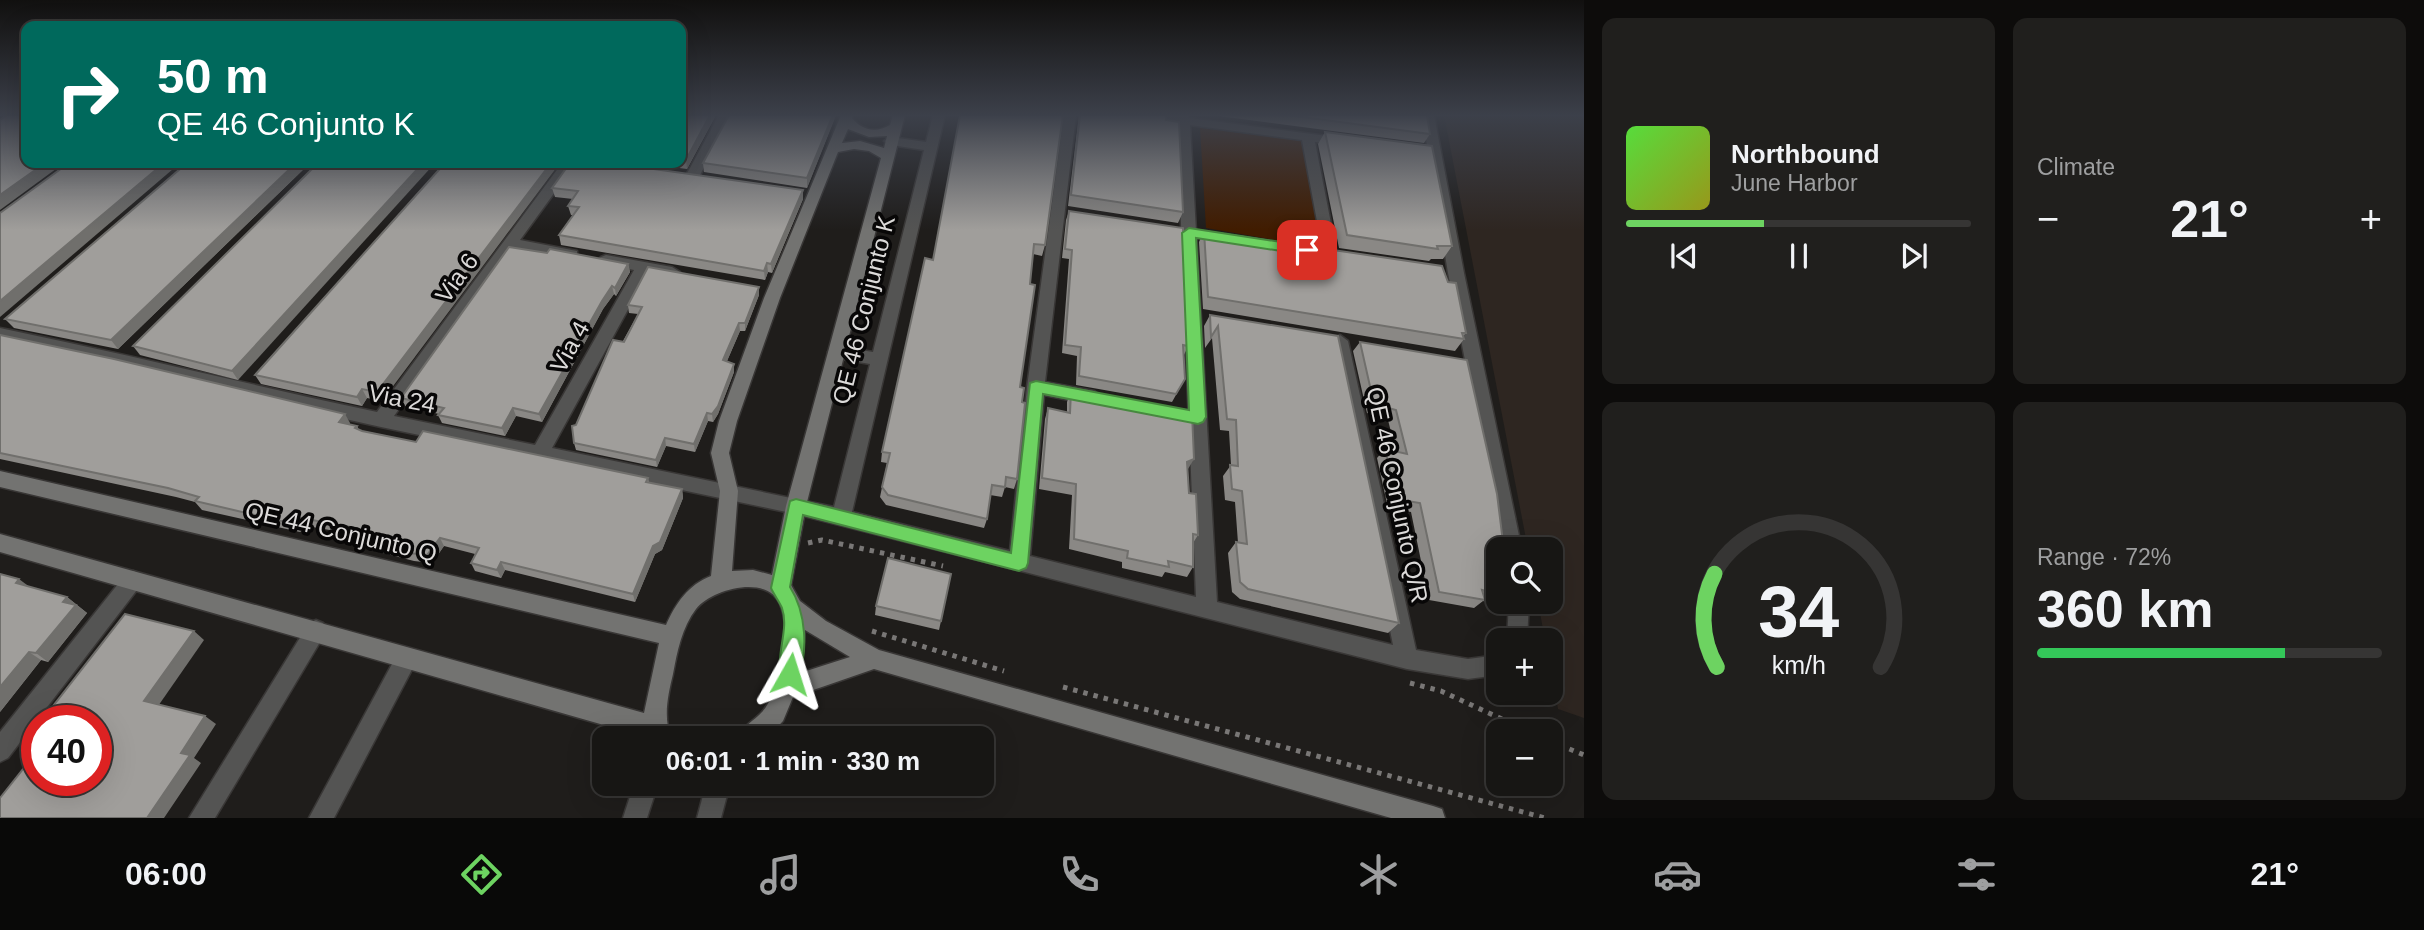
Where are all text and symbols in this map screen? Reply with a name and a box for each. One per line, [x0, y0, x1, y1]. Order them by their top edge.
icon: right [42, 49, 133, 140]
text: 50 m [157, 49, 269, 103]
text: QE 46 Conjunto K [157, 106, 415, 142]
text: Northbound [1731, 139, 1880, 169]
text: Climate [2037, 154, 2115, 180]
text: June Harbor [1731, 170, 1858, 196]
text: 21° [2170, 190, 2249, 248]
text: − [2037, 198, 2059, 240]
text: + [2360, 198, 2382, 240]
street label: QE 46 Conjunto K [827, 213, 900, 407]
pin [1277, 220, 1337, 280]
icon: arrive [1288, 231, 1326, 269]
icon: previous [1665, 237, 1703, 275]
icon: pause [1780, 237, 1818, 275]
icon: next [1895, 237, 1933, 275]
street label: Via 6 [430, 248, 483, 308]
street label: Via 4 [545, 316, 595, 377]
street label: Via 24 [366, 379, 438, 418]
street label: QE 46 Conjunto Q/R [1361, 384, 1434, 605]
street label: QE 44 Conjunto Q [243, 496, 440, 567]
map controls [1486, 537, 1563, 796]
button: search [1486, 537, 1563, 614]
text: Range · 72% [2037, 544, 2171, 570]
text: 34 [1758, 571, 1839, 652]
text: 360 km [2037, 580, 2213, 638]
button: + [1486, 628, 1563, 705]
position arrow [753, 637, 827, 711]
text: km/h [1771, 651, 1826, 679]
speed limit sign: 40 [21, 705, 112, 796]
button: − [1486, 719, 1563, 796]
text: 06:01 · 1 min · 330 m [666, 746, 920, 776]
icon: directions [457, 850, 506, 899]
icon: music [756, 850, 805, 899]
icon: phone [1055, 850, 1104, 899]
icon: climate [1354, 850, 1403, 899]
icon: car [1653, 850, 1702, 899]
icon: filters [1952, 850, 2001, 899]
text: 06:00 [125, 856, 207, 892]
text: 21° [2251, 856, 2299, 892]

